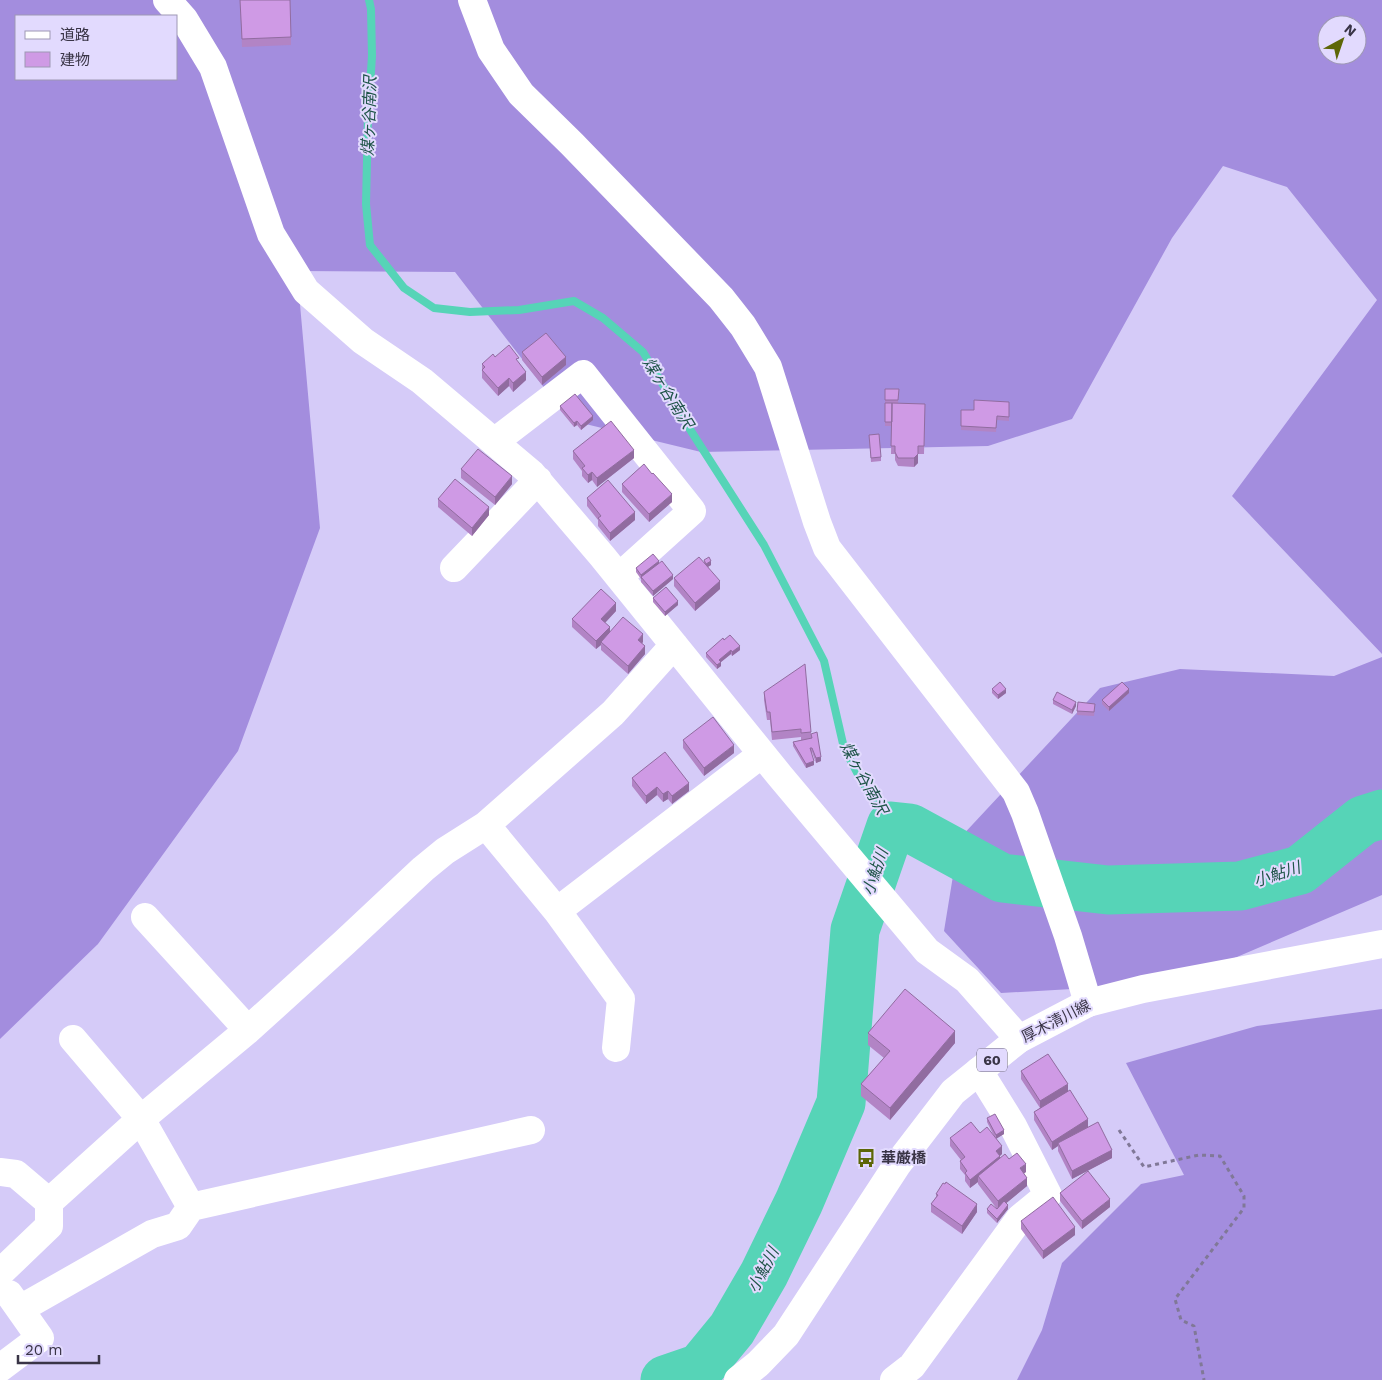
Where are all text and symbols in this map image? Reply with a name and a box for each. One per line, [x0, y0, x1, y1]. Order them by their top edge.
legend [15, 15, 178, 80]
north arrow [1317, 15, 1367, 65]
text: N [1341, 21, 1359, 40]
text: 道路 [60, 26, 90, 44]
text: 建物 [60, 51, 90, 69]
water label: 煤ヶ谷南沢 [358, 74, 380, 156]
water label: 煤ヶ谷南沢 [639, 354, 698, 434]
water label: 煤ヶ谷南沢 [836, 738, 893, 819]
water label: 小鮎川 [858, 844, 892, 898]
water label: 小鮎川 [1251, 857, 1305, 890]
street label: 厚木清川線 [1018, 996, 1094, 1046]
road number: 60 [977, 1048, 1007, 1072]
bus stop icon: 華厳橋 [855, 1147, 877, 1169]
place label: 華厳橋 [881, 1149, 927, 1167]
water label: 小鮎川 [743, 1243, 784, 1296]
scale bar [18, 1332, 99, 1364]
text: 20 m [25, 1341, 63, 1359]

